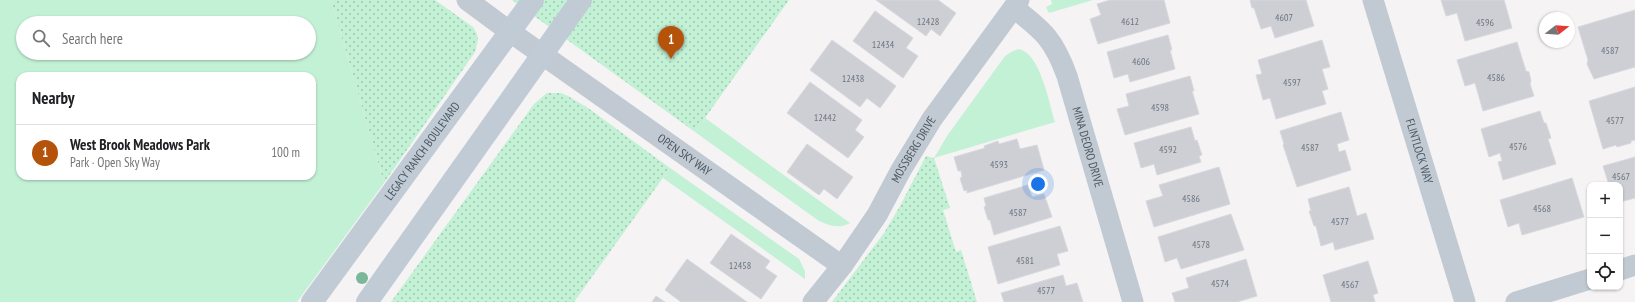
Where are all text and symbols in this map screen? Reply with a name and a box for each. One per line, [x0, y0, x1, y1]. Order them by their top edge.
house number: 4607 [1275, 11, 1293, 24]
north arrow [1539, 12, 1575, 48]
house number: 12428 [917, 15, 939, 28]
house number: 4612 [1121, 15, 1139, 28]
search box [16, 16, 316, 60]
house number: 4596 [1476, 16, 1495, 29]
pin: 1 [658, 26, 684, 59]
icon: search [30, 27, 52, 49]
text: Search here [62, 29, 123, 48]
house number: 12434 [872, 38, 895, 51]
house number: 4587 [1601, 44, 1619, 57]
house number: 4606 [1132, 55, 1151, 68]
house number: 4586 [1487, 71, 1506, 84]
house number: 12438 [842, 72, 864, 85]
house number: 4597 [1283, 76, 1301, 89]
text: Nearby [32, 87, 75, 109]
street label: LEGACY RANCH BOULEVARD [381, 99, 463, 203]
house number: 4598 [1151, 101, 1169, 114]
street label: MINA DEORO DRIVE [1069, 105, 1107, 189]
house number: 12442 [814, 111, 836, 124]
street label: MOSSBERG DRIVE [888, 113, 939, 185]
house number: 4577 [1606, 114, 1624, 127]
street label: FLINTLOCK WAY [1403, 117, 1437, 186]
street label: OPEN SKY WAY [655, 130, 715, 179]
text: West Brook Meadows Park [70, 135, 210, 154]
house number: 4576 [1509, 140, 1528, 153]
house number: 4587 [1301, 141, 1319, 154]
house number: 4592 [1159, 143, 1177, 156]
text: 1 [42, 144, 48, 161]
text: 100 m [271, 144, 300, 161]
text: Park · Open Sky Way [70, 154, 160, 171]
house number: 4593 [990, 158, 1008, 171]
house number: 4567 [1612, 170, 1630, 183]
your location [1028, 174, 1048, 194]
map controls [1587, 182, 1623, 290]
button: + [1587, 182, 1623, 218]
house number: 4586 [1182, 192, 1201, 205]
house number: 4568 [1533, 202, 1551, 215]
house number: 4587 [1009, 206, 1027, 219]
house number: 4577 [1331, 215, 1349, 228]
button: − [1587, 218, 1623, 254]
house number: 4578 [1192, 238, 1210, 251]
house number: 4581 [1016, 254, 1034, 267]
button: locate [1587, 254, 1623, 290]
house number: 12458 [729, 259, 751, 272]
house number: 4574 [1211, 277, 1230, 290]
house number: 4567 [1341, 278, 1359, 291]
house number: 4577 [1037, 284, 1055, 297]

